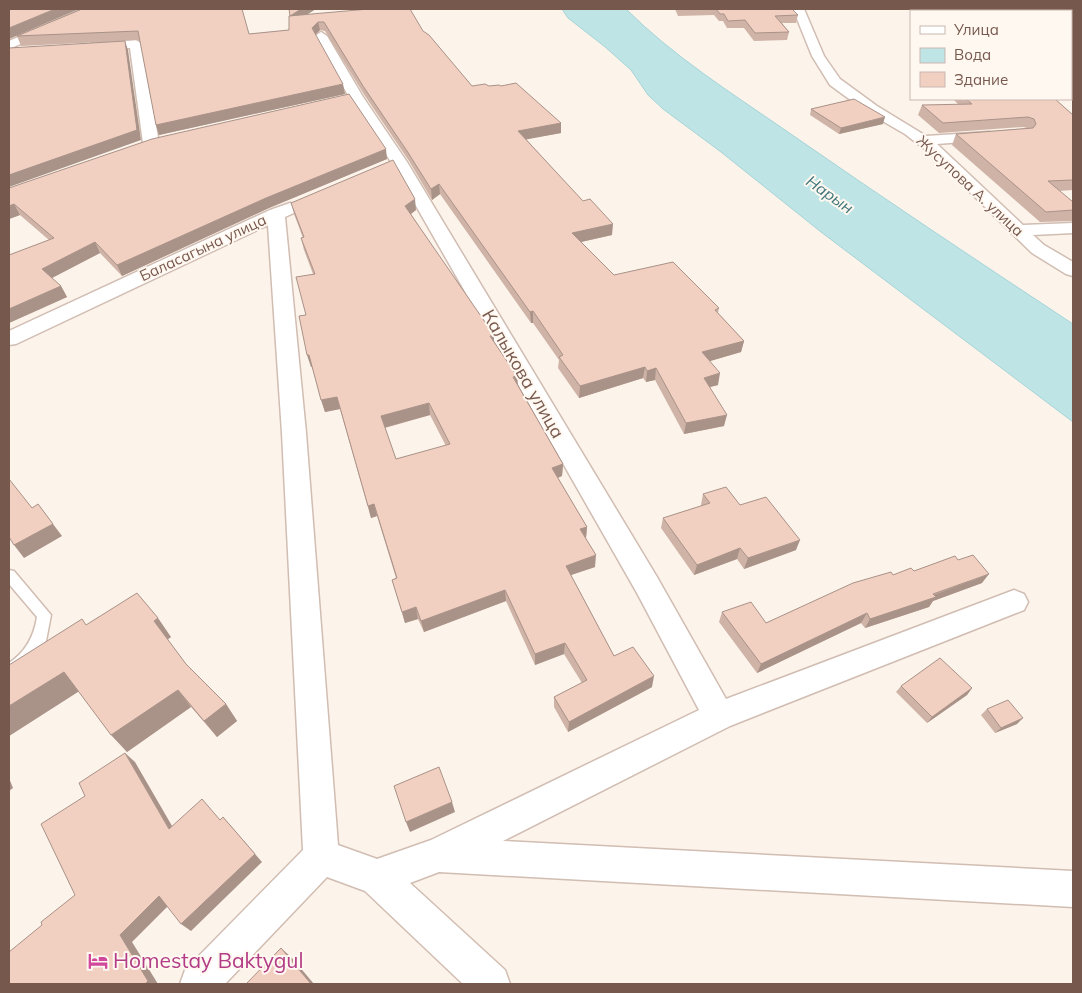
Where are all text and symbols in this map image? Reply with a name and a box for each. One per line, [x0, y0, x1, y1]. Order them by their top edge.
legend [910, 10, 1072, 100]
text: Улица [953, 20, 999, 39]
text: Вода [954, 45, 991, 64]
text: Здание [954, 70, 1008, 89]
street label: Жусупова А. улица [913, 131, 1028, 240]
water label: Нарын [802, 171, 858, 217]
street label: Баласагына улица [136, 210, 269, 285]
street label: Калыкова улица [477, 305, 570, 442]
place label: Homestay Baktygul [113, 947, 303, 973]
hotel icon: Homestay Baktygul [87, 950, 109, 972]

